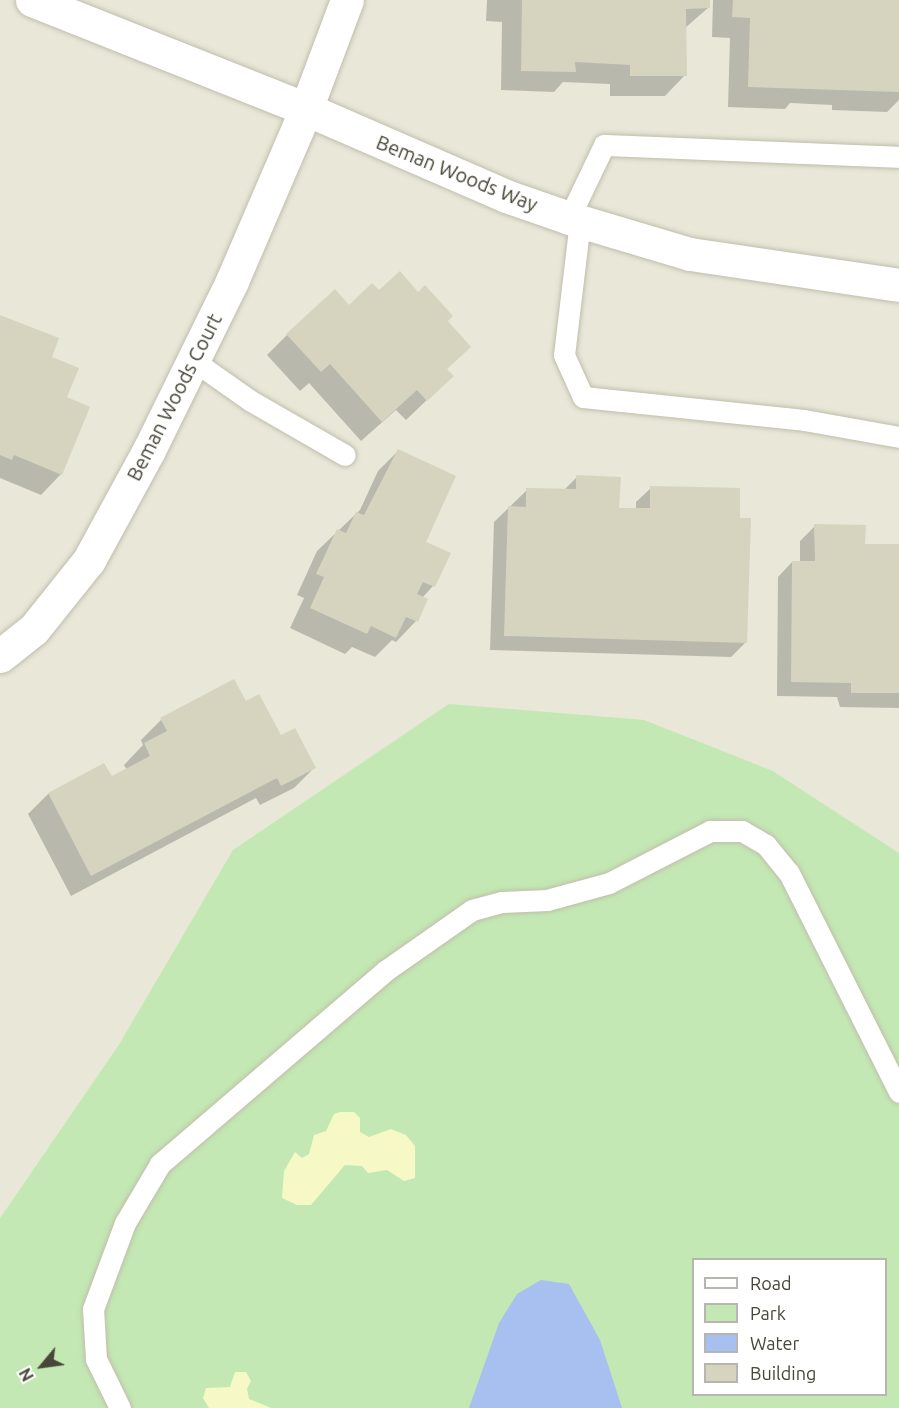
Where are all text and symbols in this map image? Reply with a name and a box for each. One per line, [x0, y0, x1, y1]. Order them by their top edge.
street label: Beman Woods Way [373, 130, 541, 216]
street label: Beman Woods Court [121, 309, 227, 485]
legend [692, 1258, 887, 1396]
text: Road [750, 1273, 792, 1293]
text: Park [750, 1303, 786, 1323]
text: Water [750, 1333, 799, 1353]
north arrow [12, 1336, 72, 1396]
text: Building [750, 1363, 816, 1383]
text: N [15, 1365, 37, 1384]

